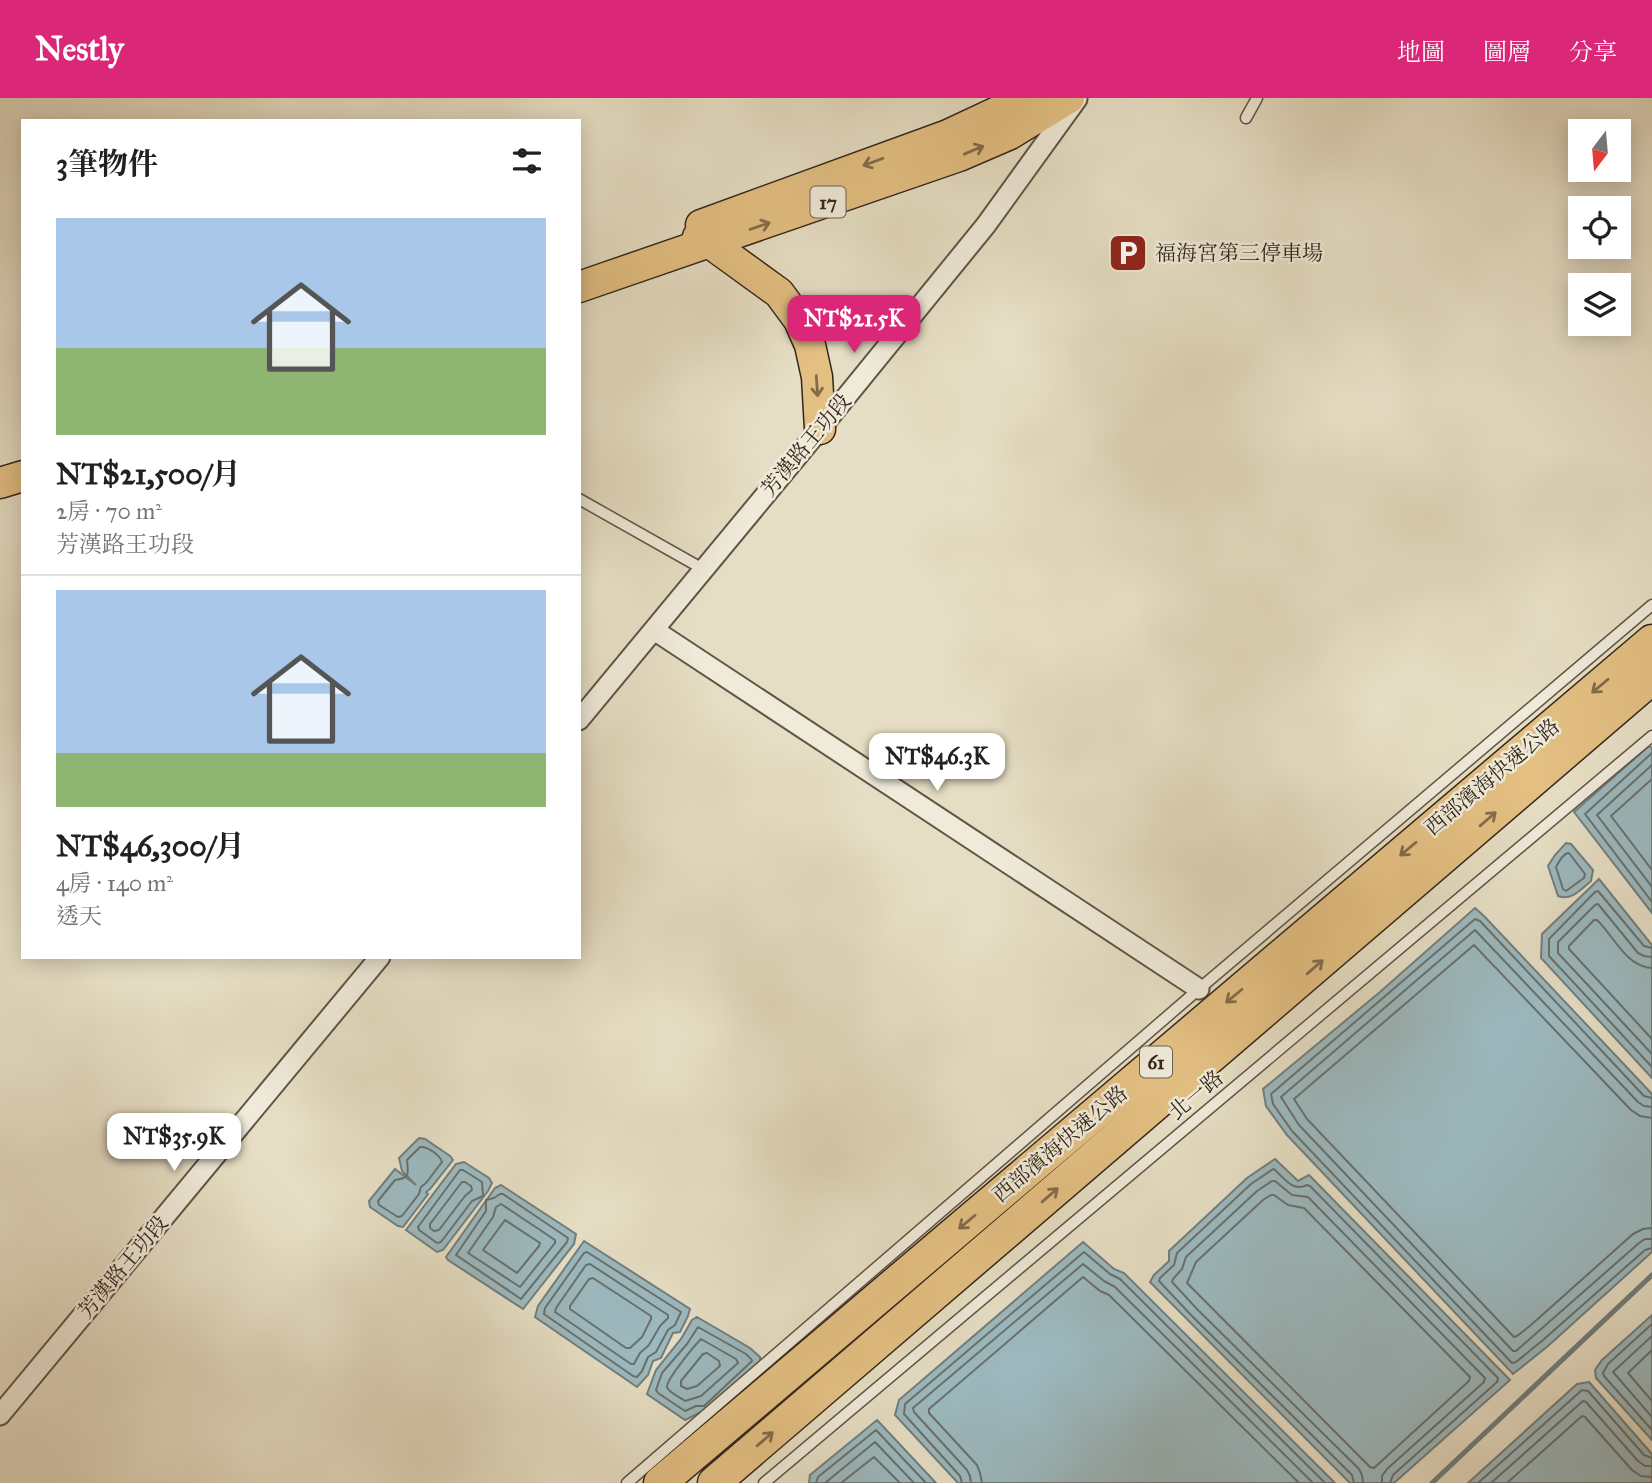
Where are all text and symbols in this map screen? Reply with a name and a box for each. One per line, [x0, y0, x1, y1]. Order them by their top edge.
text: Nestly [35, 29, 124, 69]
text: 地圖 [1397, 37, 1445, 67]
text: 圖層 [1483, 37, 1531, 67]
text: 分享 [1569, 37, 1617, 67]
north arrow [1568, 119, 1631, 182]
map controls [1568, 119, 1631, 336]
icon: filters [508, 142, 546, 180]
one-way arrow [963, 142, 984, 155]
text: 3筆物件 [56, 146, 158, 182]
one-way arrow [863, 157, 885, 169]
road number: 17 [810, 186, 846, 218]
button: locate [1568, 196, 1631, 259]
one-way arrow [748, 219, 770, 231]
parking icon: 福海宮第三停車場 [1107, 232, 1149, 274]
place label: 福海宮第三停車場 [1155, 240, 1323, 266]
icon: home [238, 264, 364, 390]
button: layers [1568, 273, 1631, 336]
pin: NT$21.5K [782, 296, 926, 355]
text: NT$21.5K [804, 304, 904, 332]
one-way arrow [811, 374, 824, 397]
street label: 芳漢路王功段 [756, 388, 856, 502]
text: NT$21,500/月 [56, 456, 241, 492]
text: 2房 · 70 m² [56, 497, 162, 525]
text: 芳漢路王功段 [56, 530, 194, 558]
icon: home [238, 636, 364, 762]
one-way arrow [1591, 678, 1609, 694]
street label: 西部濱海快速公路 [1419, 713, 1565, 841]
pin: NT$46.3K [865, 734, 1009, 793]
text: NT$46.3K [885, 742, 989, 770]
one-way arrow [1479, 811, 1497, 827]
text: NT$46,300/月 [56, 828, 245, 864]
one-way arrow [1399, 841, 1417, 857]
text: 4房 · 140 m² [56, 869, 173, 897]
text: 透天 [56, 902, 102, 930]
one-way arrow [1306, 959, 1324, 975]
one-way arrow [1226, 988, 1244, 1004]
road number: 61 [1140, 1046, 1172, 1078]
street label: 北一路 [1164, 1065, 1228, 1125]
street label: 西部濱海快速公路 [987, 1080, 1133, 1208]
pin: NT$35.9K [102, 1114, 246, 1173]
text: NT$35.9K [123, 1122, 225, 1150]
one-way arrow [1040, 1187, 1058, 1203]
street label: 芳漢路王功段 [73, 1210, 173, 1324]
one-way arrow [959, 1214, 977, 1230]
one-way arrow [756, 1431, 774, 1447]

